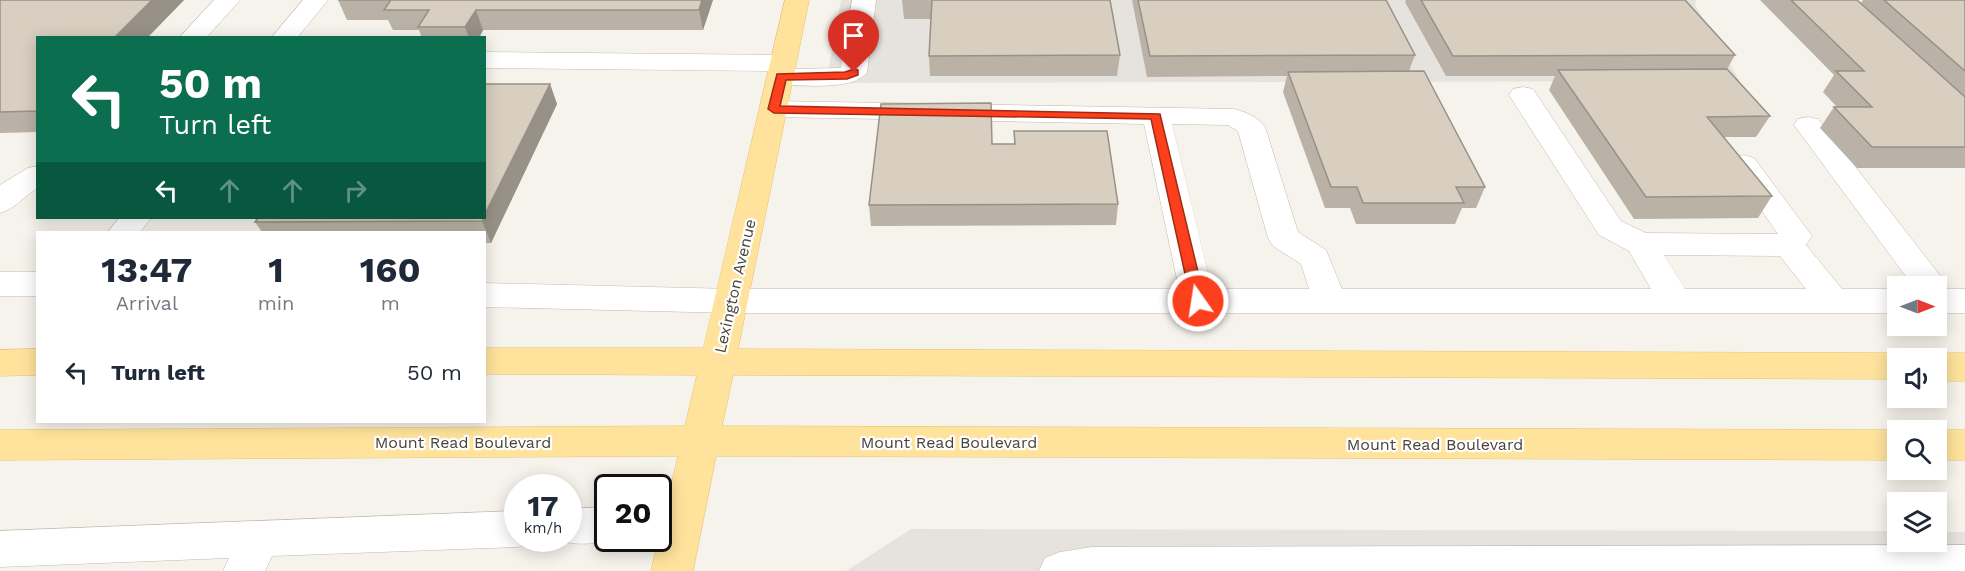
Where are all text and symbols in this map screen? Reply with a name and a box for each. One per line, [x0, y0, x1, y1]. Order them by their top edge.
pin [828, 10, 879, 72]
icon: arrive [837, 19, 870, 52]
text: 50 m [159, 59, 262, 108]
icon: left [60, 60, 138, 138]
text: Turn left [159, 109, 271, 141]
icon: left [150, 174, 183, 207]
icon: ahead [213, 174, 246, 207]
icon: ahead [276, 174, 309, 207]
icon: right [339, 174, 372, 207]
street label: Lexington Avenue [710, 217, 760, 355]
text: 13:47 [101, 249, 192, 291]
text: 1 [268, 249, 284, 291]
text: 160 [360, 249, 421, 291]
position arrow [1166, 269, 1230, 333]
north arrow [1887, 276, 1947, 336]
map controls [1887, 276, 1947, 552]
text: Arrival [116, 291, 178, 315]
text: min [258, 291, 294, 315]
text: m [381, 291, 400, 315]
button: sound [1887, 348, 1947, 408]
icon: left [60, 356, 93, 389]
text: Turn left [111, 360, 205, 385]
text: 50 m [407, 360, 462, 385]
button: search [1887, 420, 1947, 480]
street label: Mount Read Boulevard [375, 433, 551, 452]
street label: Mount Read Boulevard [861, 433, 1037, 452]
street label: Mount Read Boulevard [1347, 435, 1523, 454]
speed limit sign: 20 [594, 474, 672, 552]
text: 17 [527, 488, 559, 523]
button: layers [1887, 492, 1947, 552]
text: km/h [524, 519, 562, 537]

